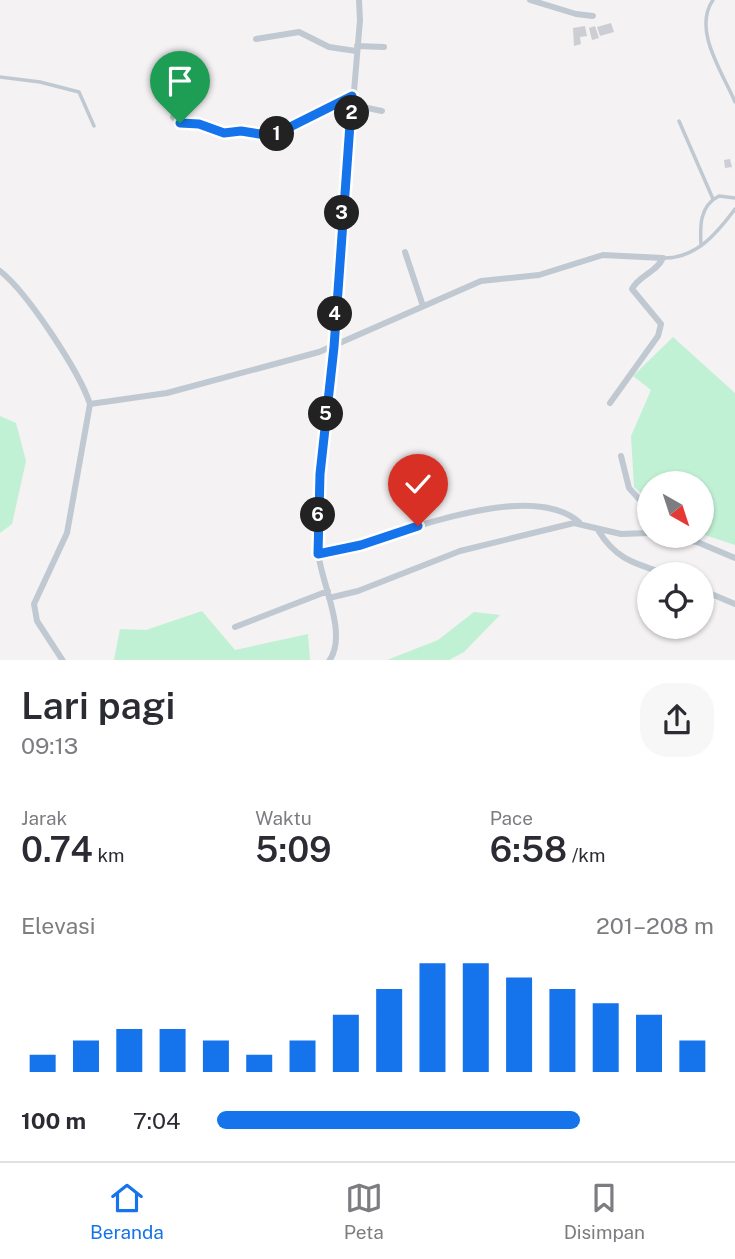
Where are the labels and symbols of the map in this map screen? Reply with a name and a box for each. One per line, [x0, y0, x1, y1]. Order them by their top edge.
pin [150, 51, 210, 123]
pin: 2 [334, 96, 370, 130]
pin: 1 [260, 116, 294, 152]
pin: 3 [324, 196, 360, 230]
pin: 4 [318, 296, 352, 332]
pin: 5 [308, 396, 344, 432]
pin [388, 454, 448, 526]
north arrow [637, 471, 714, 548]
pin: 6 [300, 498, 336, 532]

